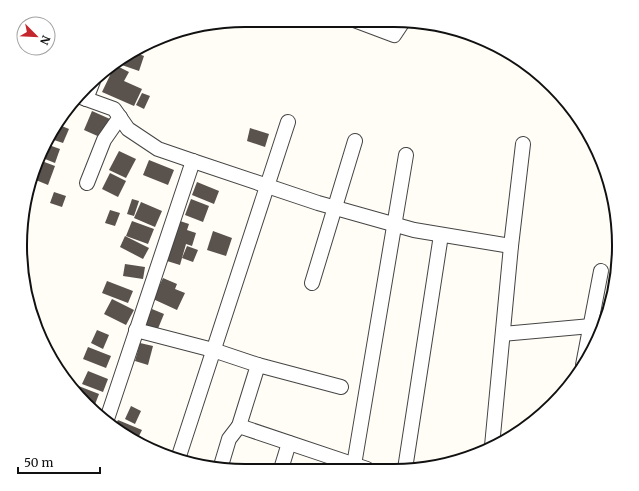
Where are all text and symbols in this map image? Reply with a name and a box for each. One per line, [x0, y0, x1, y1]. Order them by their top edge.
north arrow [16, 16, 56, 56]
text: N [37, 33, 53, 47]
scale bar [18, 449, 100, 475]
text: 50 m [24, 455, 53, 470]

